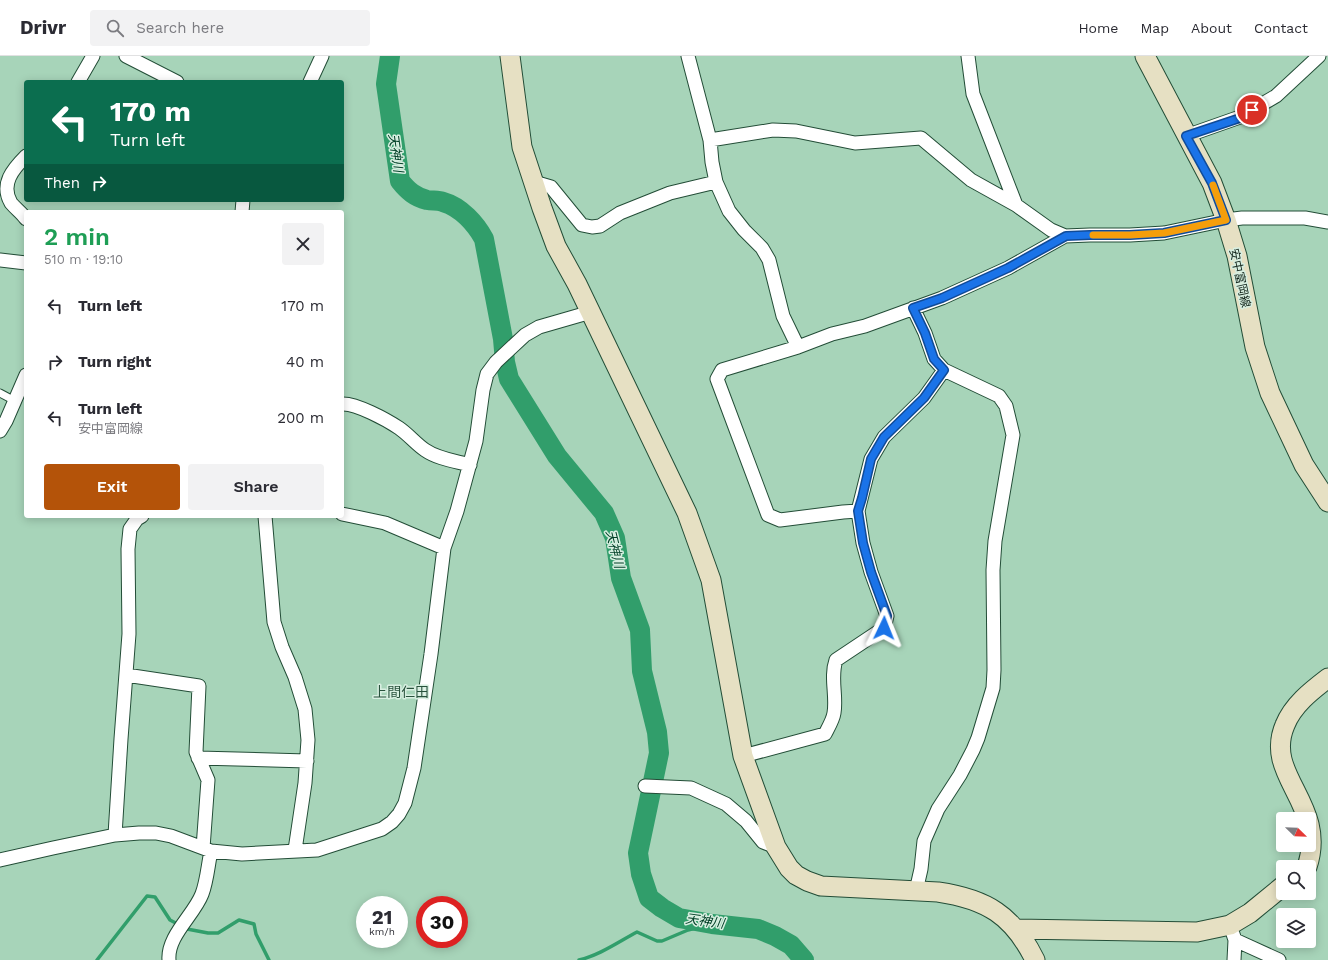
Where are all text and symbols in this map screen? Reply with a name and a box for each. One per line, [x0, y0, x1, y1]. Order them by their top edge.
search box [90, 10, 370, 46]
text: Drivr [20, 16, 66, 39]
icon: search [104, 17, 126, 39]
text: Search here [136, 19, 224, 37]
text: Home [1078, 20, 1118, 36]
text: Map [1140, 20, 1169, 36]
text: About [1191, 20, 1232, 36]
text: Contact [1254, 20, 1308, 36]
pin [1235, 93, 1269, 127]
text: 170 m [110, 95, 191, 128]
icon: left [44, 96, 96, 148]
icon: arrive [1241, 99, 1263, 121]
text: Turn left [110, 129, 185, 150]
water label: 天神川 [386, 133, 406, 175]
icon: right [88, 172, 110, 194]
text: Then [44, 174, 80, 192]
text: 2 min [44, 223, 110, 251]
button: close [282, 223, 324, 265]
street label: 安中富岡線 [1227, 247, 1253, 309]
text: 510 m · 19:10 [44, 252, 123, 267]
icon: left [44, 295, 66, 317]
text: Turn left [78, 297, 142, 315]
text: 170 m [281, 297, 324, 315]
icon: right [44, 351, 66, 373]
text: Turn right [78, 353, 151, 371]
text: 40 m [286, 353, 324, 371]
text: Turn left [78, 400, 142, 418]
icon: left [44, 407, 66, 429]
text: 200 m [277, 409, 324, 427]
text: 安中富岡線 [78, 421, 143, 436]
button: Exit [44, 464, 180, 510]
button: Share [188, 464, 324, 510]
water label: 天神川 [603, 528, 627, 572]
position arrow [863, 607, 905, 649]
district label: 上間仁田 [373, 684, 429, 700]
north arrow [1276, 812, 1316, 852]
map controls [1276, 812, 1316, 948]
button: search [1276, 860, 1316, 900]
speed limit sign: 30 [416, 896, 468, 948]
text: 21 [372, 905, 392, 929]
button: layers [1276, 908, 1316, 948]
water label: 天神川 [685, 911, 727, 931]
text: km/h [369, 926, 395, 937]

